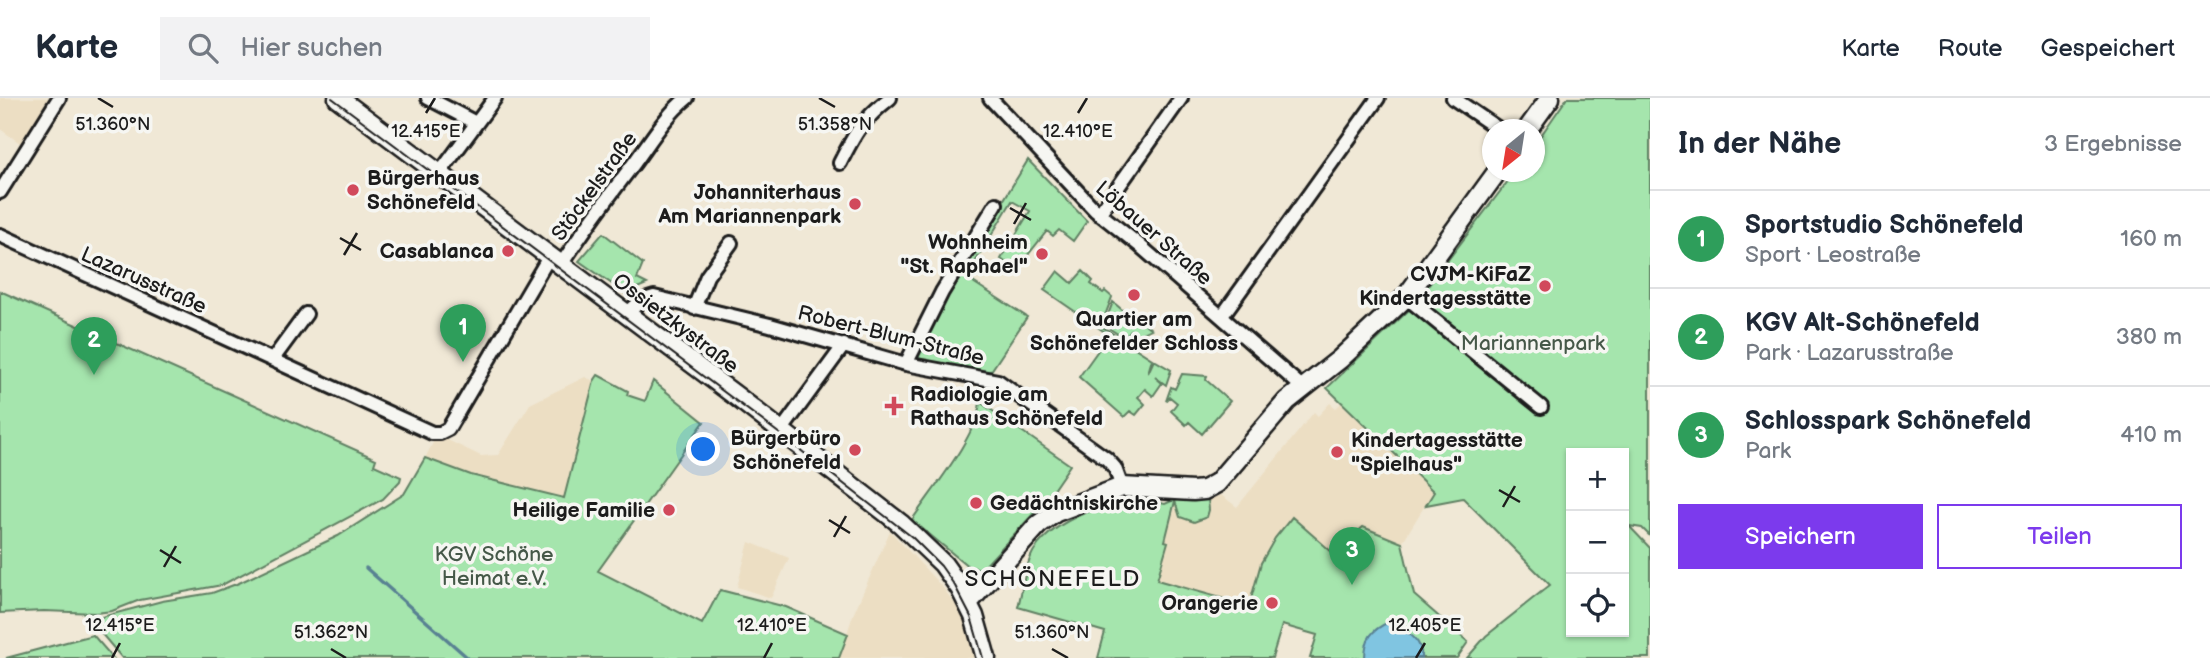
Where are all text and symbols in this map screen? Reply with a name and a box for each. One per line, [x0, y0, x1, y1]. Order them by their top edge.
search box [160, 17, 650, 80]
text: Karte [35, 28, 118, 68]
icon: search [184, 29, 222, 67]
text: Hier suchen [240, 33, 383, 64]
text: Karte [1841, 34, 1900, 63]
text: Route [1938, 34, 2003, 63]
text: Gespeichert [2041, 34, 2175, 63]
text: 51.360°N [75, 114, 151, 135]
text: 51.358°N [798, 114, 872, 135]
north arrow [1482, 119, 1545, 182]
text: 12.415°E [391, 121, 461, 142]
text: 12.410°E [1043, 121, 1113, 142]
text: In der Nähe [1678, 126, 1841, 162]
street label: Stöckelstraße [546, 127, 642, 246]
text: 3 Ergebnisse [2044, 130, 2182, 158]
place label: Bürgerhaus Schönefeld [367, 166, 479, 215]
street label: Löbauer Straße [1090, 176, 1217, 291]
place label: Johanniterhaus Am Mariannenpark [657, 180, 841, 229]
marker: Bürgerhaus Schönefeld [345, 182, 361, 198]
marker: Johanniterhaus Am Mariannenpark [847, 196, 863, 212]
text: Sportstudio Schönefeld [1745, 210, 2024, 241]
text: 1 [1696, 225, 1706, 253]
text: 160 m [2120, 225, 2182, 253]
place label: Wohnheim "St. Raphael" [900, 230, 1028, 279]
place label: Casablanca [380, 239, 494, 264]
text: Sport · Leostraße [1745, 241, 1921, 269]
street label: Lazarusstraße [77, 242, 210, 319]
marker: Casablanca [500, 243, 516, 259]
marker: Wohnheim "St. Raphael" [1034, 246, 1050, 262]
place label: CVJM-KiFaZ Kindertagesstätte [1359, 262, 1531, 311]
street label: Ossietzkystraße [608, 268, 743, 379]
marker: CVJM-KiFaZ Kindertagesstätte [1537, 278, 1553, 294]
marker: Quartier am Schönefelder Schloss [1126, 287, 1142, 303]
street label: Robert-Blum-Straße [795, 300, 987, 371]
pin: 1 [440, 304, 486, 362]
place label: Quartier am Schönefelder Schloss [1030, 307, 1238, 356]
text: KGV Alt-Schönefeld [1745, 308, 1980, 339]
pin: 2 [71, 317, 117, 375]
text: 2 [1694, 323, 1708, 351]
text: 380 m [2116, 323, 2182, 351]
park label: Mariannenpark [1461, 331, 1606, 356]
text: Park · Lazarusstraße [1745, 339, 1954, 367]
place label: Radiologie am Rathaus Schönefeld [910, 382, 1103, 431]
marker: Radiologie am Rathaus Schönefeld [884, 396, 904, 416]
text: Schlosspark Schönefeld [1745, 406, 2031, 437]
text: 3 [1694, 421, 1708, 449]
text: 410 m [2120, 421, 2182, 449]
place label: Bürgerbüro Schönefeld [730, 426, 841, 475]
place label: Kindertagesstätte "Spielhaus" [1351, 428, 1523, 477]
your location [686, 432, 720, 466]
text: Park [1745, 437, 1791, 465]
marker: Bürgerbüro Schönefeld [847, 442, 863, 458]
marker: Kindertagesstätte "Spielhaus" [1329, 444, 1345, 460]
map controls [1566, 448, 1629, 637]
button: + [1566, 448, 1629, 511]
place label: Gedächtniskirche [990, 491, 1158, 516]
marker: Gedächtniskirche [968, 495, 984, 511]
place label: Heilige Familie [512, 498, 655, 523]
marker: Heilige Familie [661, 502, 677, 518]
button: Speichern [1678, 504, 1923, 569]
button: Teilen [1937, 504, 2182, 569]
button: − [1566, 511, 1629, 574]
pin: 3 [1329, 527, 1375, 585]
park label: KGV Schöne Heimat e.V. [435, 542, 553, 591]
district label: SCHÖNEFELD [965, 565, 1141, 593]
button: locate [1566, 574, 1629, 637]
place label: Orangerie [1161, 591, 1258, 616]
marker: Orangerie [1264, 595, 1280, 611]
text: 12.415°E [85, 615, 155, 636]
text: 12.410°E [737, 615, 807, 636]
text: 12.405°E [1389, 615, 1462, 636]
text: 51.362°N [294, 622, 368, 643]
text: 51.360°N [1014, 622, 1090, 643]

